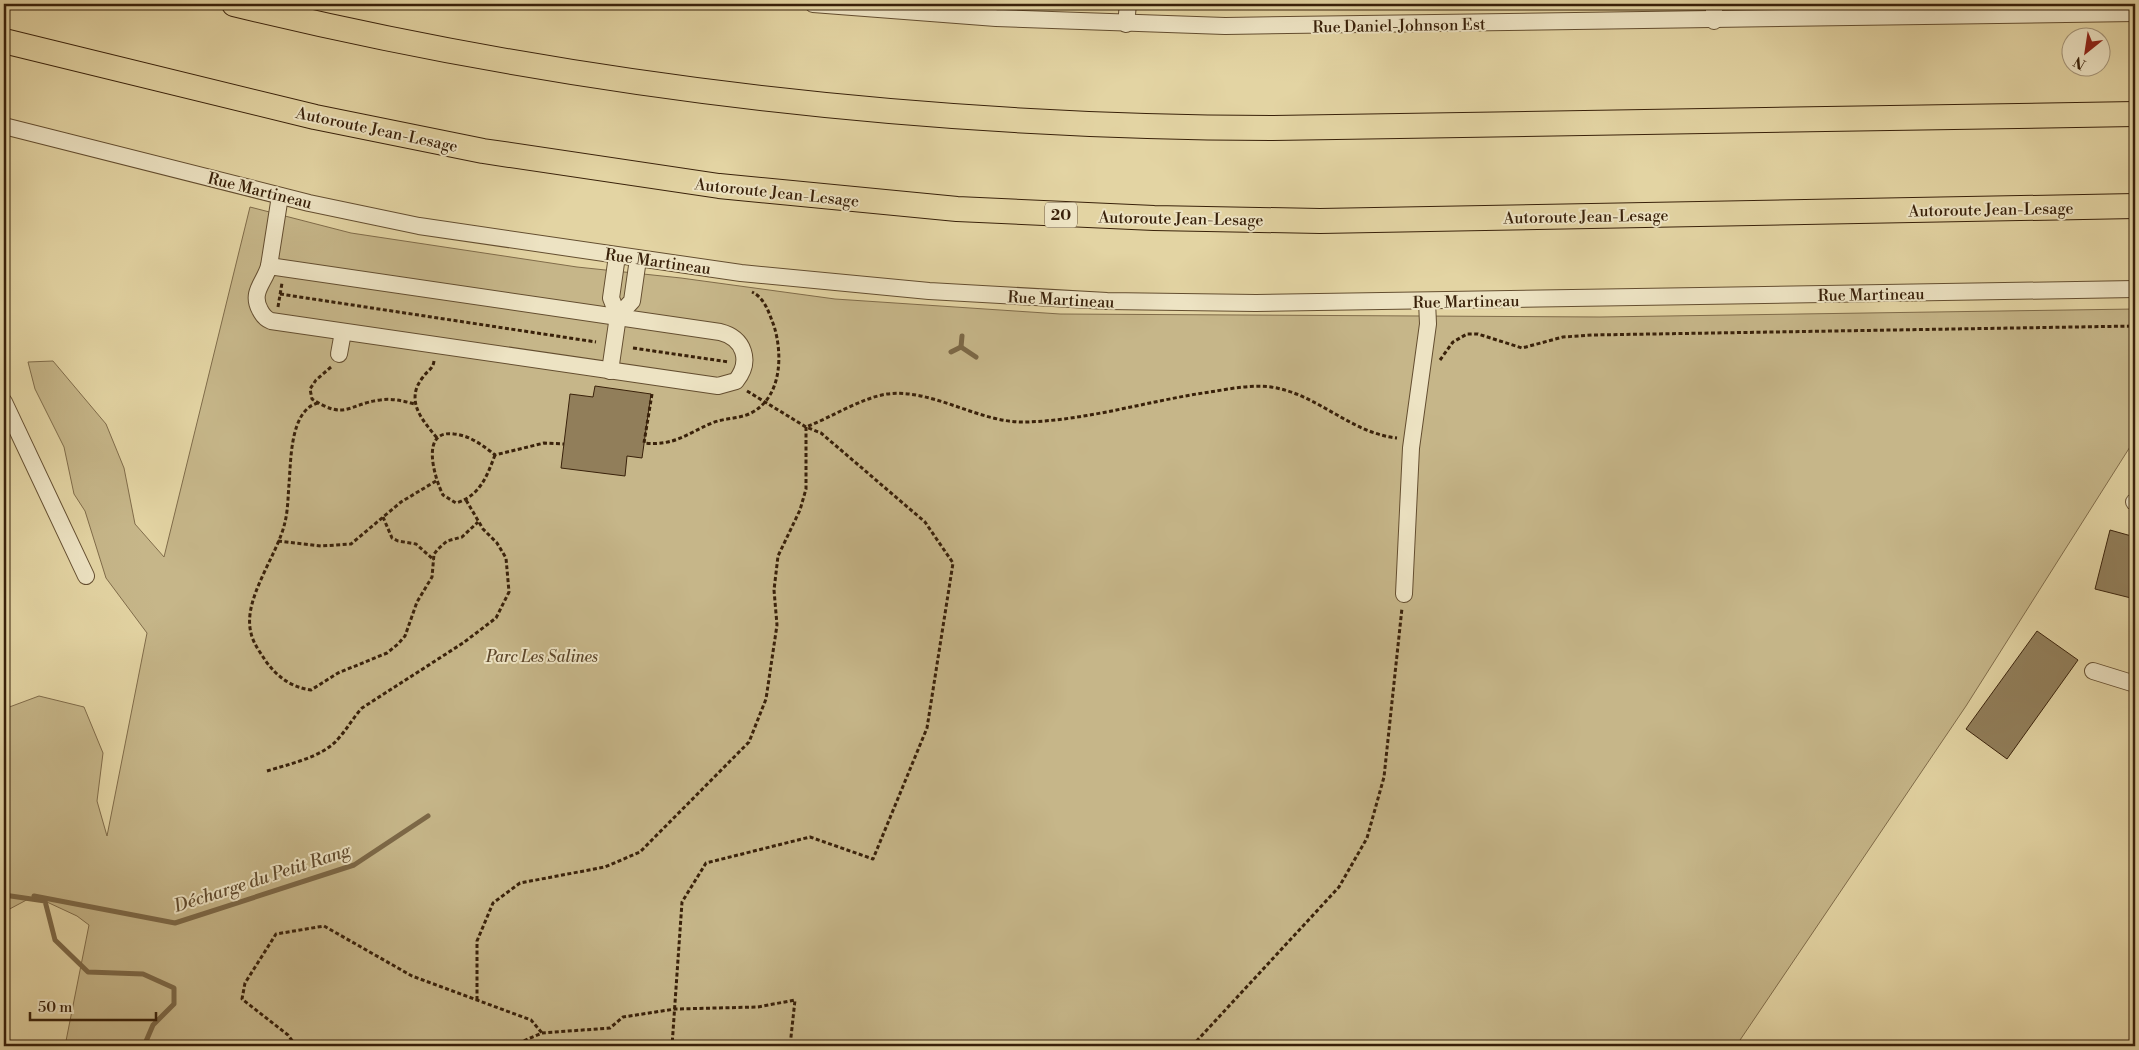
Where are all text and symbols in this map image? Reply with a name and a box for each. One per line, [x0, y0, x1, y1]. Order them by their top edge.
street label: Rue Daniel-Johnson Est [1312, 14, 1486, 38]
north arrow [2062, 28, 2112, 78]
text: N [2071, 52, 2089, 73]
street label: Autoroute Jean-Lesage [293, 103, 460, 157]
street label: Rue Martineau [205, 168, 314, 214]
street label: Autoroute Jean-Lesage [693, 174, 860, 212]
street label: Autoroute Jean-Lesage [1907, 199, 2074, 221]
road number: 20 [1045, 202, 1077, 228]
street label: Autoroute Jean-Lesage [1502, 206, 1669, 228]
street label: Autoroute Jean-Lesage [1097, 208, 1264, 230]
street label: Rue Martineau [604, 245, 712, 279]
street label: Rue Martineau [1817, 284, 1925, 306]
street label: Rue Martineau [1007, 287, 1115, 313]
street label: Rue Martineau [1412, 291, 1520, 313]
park label: Parc Les Salines [485, 647, 598, 667]
water label: Décharge du Petit Rang [170, 839, 354, 918]
scale bar [30, 990, 156, 1022]
text: 50 m [38, 998, 72, 1017]

